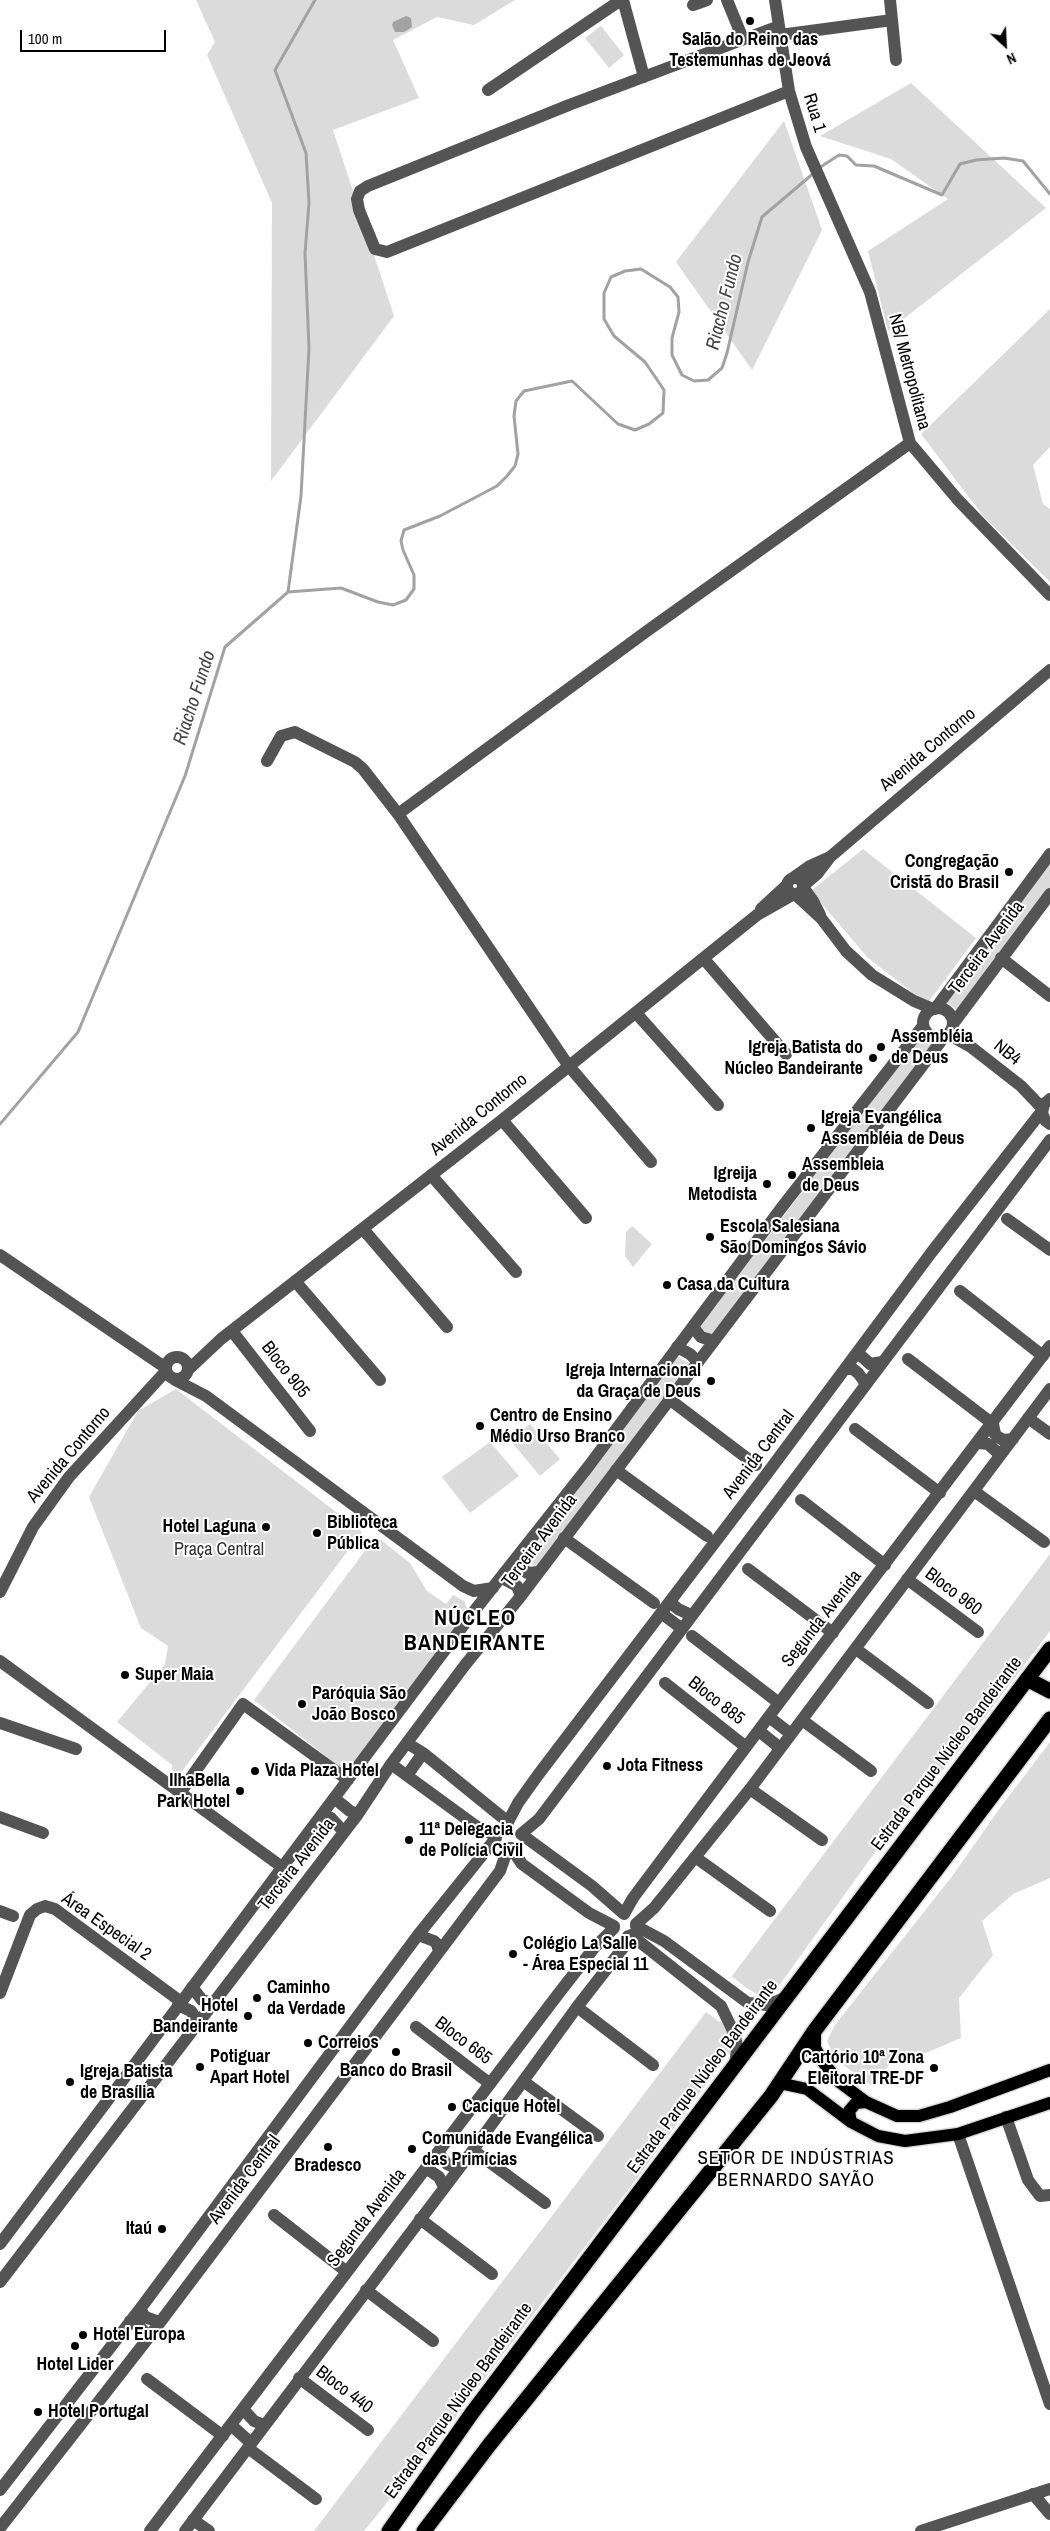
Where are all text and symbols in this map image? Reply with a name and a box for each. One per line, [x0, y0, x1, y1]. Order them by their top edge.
marker: Salão do Reino das Testemunhas de Jeová [744, 15, 756, 27]
scale bar [22, 20, 169, 52]
north arrow [980, 20, 1030, 70]
text: 100 m [28, 28, 62, 49]
place label: Salão do Reino das Testemunhas de Jeová [669, 29, 831, 72]
text: N [1004, 49, 1019, 69]
street label: Rua 1 [798, 91, 830, 135]
water label: Riacho Fundo [702, 252, 748, 352]
street label: NB/ Metropolitana [883, 312, 935, 432]
water label: Riacho Fundo [169, 648, 221, 748]
street label: Avenida Contorno [876, 704, 980, 796]
place label: Congregação Cristã do Brasil [890, 851, 999, 894]
marker: Congregação Cristã do Brasil [1003, 866, 1015, 878]
street label: Terceira Avenida [945, 897, 1029, 999]
place label: Assembléia de Deus [891, 1026, 973, 1068]
street label: NB4 [989, 1036, 1025, 1070]
place label: Igreja Batista do Núcleo Bandeirante [724, 1037, 863, 1080]
marker: Assembléia de Deus [875, 1041, 887, 1053]
marker: Igreja Batista do Núcleo Bandeirante [867, 1052, 879, 1064]
street label: Avenida Contorno [426, 1069, 532, 1161]
place label: Igreja Evangélica Assembléia de Deus [821, 1107, 965, 1150]
marker: Igreja Evangélica Assembléia de Deus [805, 1122, 817, 1134]
place label: Assembleia de Deus [802, 1154, 884, 1196]
place label: Igreija Metodista [688, 1163, 757, 1206]
marker: Assembleia de Deus [786, 1169, 798, 1181]
marker: Igreija Metodista [761, 1178, 773, 1190]
place label: Escola Salesiana São Domingos Sávio [720, 1216, 867, 1258]
marker: Escola Salesiana São Domingos Sávio [704, 1231, 716, 1243]
place label: Casa da Cultura [677, 1274, 789, 1296]
marker: Casa da Cultura [661, 1279, 673, 1291]
street label: Bloco 905 [256, 1337, 314, 1403]
place label: Igreja Internacional da Graça de Deus [566, 1360, 701, 1402]
marker: Igreja Internacional da Graça de Deus [705, 1375, 717, 1387]
street label: Avenida Contorno [23, 1403, 115, 1507]
place label: Centro de Ensino Médio Urso Branco [490, 1405, 625, 1448]
street label: Avenida Central [719, 1406, 799, 1504]
marker: Centro de Ensino Médio Urso Branco [474, 1420, 486, 1432]
street label: Terceira Avenida [498, 1490, 582, 1592]
place label: Biblioteca Pública [327, 1512, 398, 1555]
place label: Hotel Laguna [163, 1516, 256, 1538]
marker: Hotel Laguna [260, 1521, 272, 1533]
marker: Biblioteca Pública [311, 1527, 323, 1539]
park label: Praça Central [174, 1539, 264, 1561]
street label: Bloco 960 [920, 1564, 986, 1620]
street label: Segunda Avenida [777, 1566, 867, 1672]
district label: NÚCLEO BANDEIRANTE [402, 1606, 548, 1658]
street label: Estrada Parque Núcleo Bandeirante [867, 1653, 1027, 1855]
place label: Super Maia [135, 1664, 214, 1686]
marker: Super Maia [119, 1669, 131, 1681]
street label: Bloco 885 [683, 1672, 749, 1730]
place label: Paróquia São João Bosco [312, 1683, 406, 1726]
marker: Paróquia São João Bosco [296, 1698, 308, 1710]
place label: Jota Fitness [617, 1755, 703, 1777]
place label: Vida Plaza Hotel [265, 1760, 379, 1782]
marker: Jota Fitness [601, 1760, 613, 1772]
marker: Vida Plaza Hotel [249, 1765, 261, 1777]
place label: IlhaBella Park Hotel [157, 1770, 230, 1812]
marker: IlhaBella Park Hotel [234, 1785, 246, 1797]
street label: Terceira Avenida [254, 1814, 340, 1916]
place label: 11ª Delegacia de Polícia Civil [419, 1819, 523, 1862]
marker: 11ª Delegacia de Polícia Civil [403, 1834, 415, 1846]
street label: Área Especial 2 [57, 1888, 155, 1966]
place label: Colégio La Salle - Área Especial 11 [523, 1933, 649, 1976]
marker: Colégio La Salle - Área Especial 11 [507, 1948, 519, 1960]
street label: Estrada Parque Núcleo Bandeirante [623, 1976, 783, 2178]
place label: Caminho da Verdade [267, 1977, 345, 2020]
marker: Caminho da Verdade [251, 1992, 263, 2004]
place label: Hotel Bandeirante [153, 1995, 238, 2038]
marker: Hotel Bandeirante [242, 2010, 254, 2022]
street label: Bloco 665 [430, 2013, 496, 2069]
place label: Correios [318, 2032, 379, 2054]
marker: Correios [302, 2037, 314, 2049]
place label: Potiguar Apart Hotel [210, 2046, 290, 2088]
marker: Banco do Brasil [390, 2046, 402, 2058]
place label: Cartório 10ª Zona Eleitoral TRE-DF [801, 2047, 924, 2090]
place label: Banco do Brasil [340, 2060, 452, 2082]
place label: Igreja Batista de Brasília [80, 2061, 173, 2104]
marker: Potiguar Apart Hotel [194, 2061, 206, 2073]
marker: Cartório 10ª Zona Eleitoral TRE-DF [928, 2062, 940, 2074]
marker: Igreja Batista de Brasília [64, 2076, 76, 2088]
place label: Cacique Hotel [462, 2096, 560, 2118]
marker: Cacique Hotel [446, 2101, 458, 2113]
place label: Comunidade Evangélica das Primícias [422, 2128, 593, 2170]
street label: Avenida Central [205, 2131, 285, 2229]
marker: Bradesco [322, 2141, 334, 2153]
marker: Comunidade Evangélica das Primícias [406, 2143, 418, 2155]
district label: SETOR DE INDÚSTRIAS BERNARDO SAYÃO [695, 2148, 897, 2192]
place label: Bradesco [294, 2155, 362, 2177]
street label: Segunda Avenida [323, 2165, 411, 2271]
place label: Itaú [126, 2218, 152, 2240]
marker: Itaú [156, 2223, 168, 2235]
street label: Estrada Parque Núcleo Bandeirante [381, 2299, 537, 2503]
place label: Hotel Europa [93, 2324, 185, 2346]
marker: Hotel Europa [77, 2329, 89, 2341]
marker: Hotel Lider [69, 2340, 81, 2352]
place label: Hotel Lider [36, 2354, 114, 2376]
street label: Bloco 440 [311, 2362, 377, 2418]
place label: Hotel Portugal [48, 2401, 149, 2423]
marker: Hotel Portugal [32, 2406, 44, 2418]

